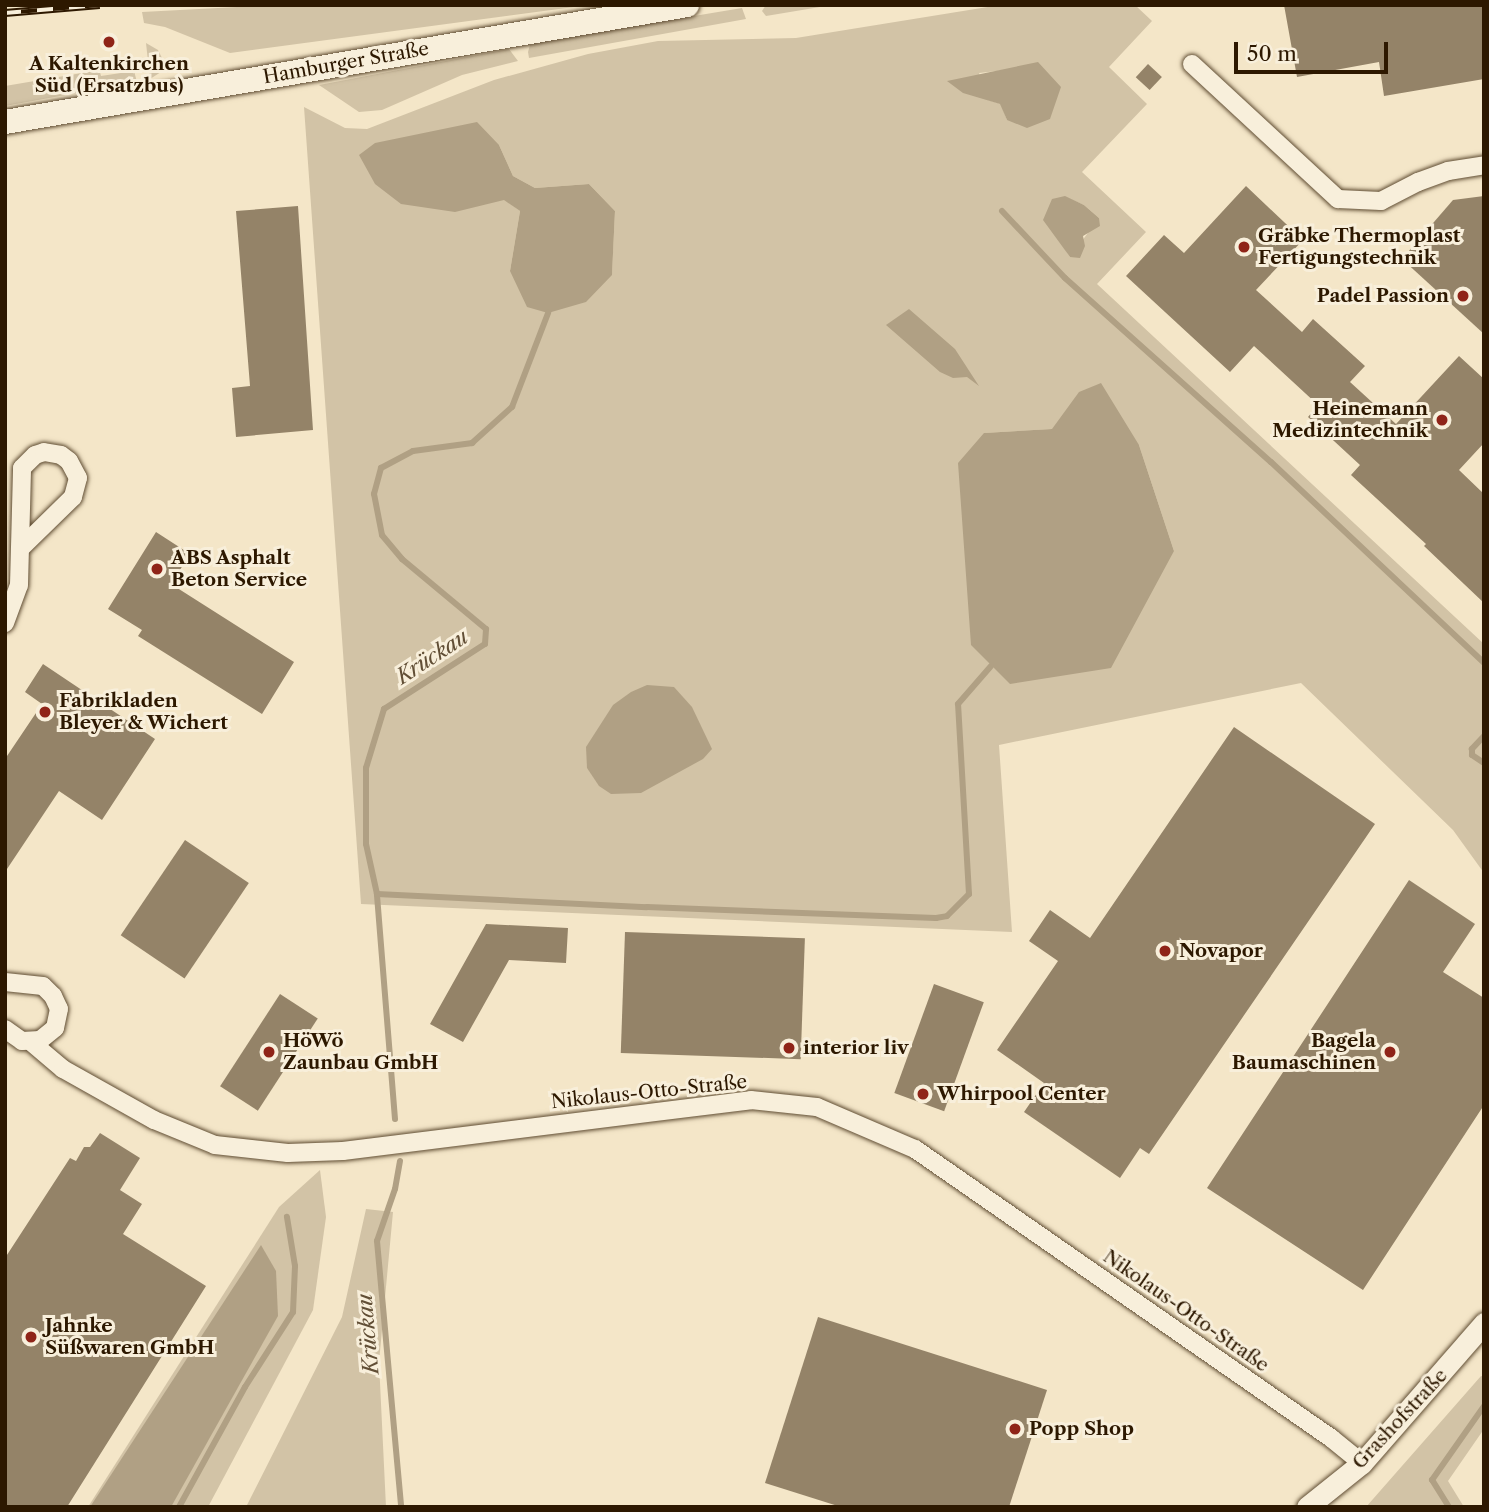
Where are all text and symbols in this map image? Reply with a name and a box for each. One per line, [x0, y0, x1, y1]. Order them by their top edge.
scale bar [1237, 28, 1391, 72]
marker: A Kaltenkirchen Süd (Ersatzbus) [101, 34, 117, 50]
street label: Hamburger Straße [261, 37, 431, 89]
text: 50 m [1247, 41, 1297, 66]
place label: A Kaltenkirchen Süd (Ersatzbus) [29, 53, 189, 97]
place label: Gräbke Thermoplast Fertigungstechnik [1258, 225, 1461, 269]
marker: Gräbke Thermoplast Fertigungstechnik [1236, 239, 1252, 255]
place label: Padel Passion [1317, 285, 1449, 307]
marker: Padel Passion [1455, 288, 1471, 304]
place label: Heinemann Medizintechnik [1272, 398, 1428, 442]
marker: Heinemann Medizintechnik [1434, 412, 1450, 428]
place label: ABS Asphalt Beton Service [171, 547, 307, 591]
marker: ABS Asphalt Beton Service [149, 561, 165, 577]
water label: Krückau [391, 624, 473, 690]
place label: Fabrikladen Bleyer & Wichert [59, 690, 229, 734]
marker: Fabrikladen Bleyer & Wichert [37, 704, 53, 720]
place label: Novapor [1179, 940, 1263, 962]
marker: Novapor [1157, 943, 1173, 959]
place label: HöWö Zaunbau GmbH [283, 1030, 438, 1074]
place label: Bagela Baumaschinen [1232, 1030, 1376, 1074]
place label: interior liv [803, 1037, 909, 1059]
marker: interior liv [781, 1040, 797, 1056]
marker: HöWö Zaunbau GmbH [261, 1044, 277, 1060]
marker: Bagela Baumaschinen [1382, 1044, 1398, 1060]
street label: Nikolaus-Otto-Straße [550, 1070, 748, 1114]
place label: Whirpool Center [937, 1083, 1106, 1105]
marker: Whirpool Center [915, 1086, 931, 1102]
street label: Nikolaus-Otto-Straße [1099, 1245, 1273, 1377]
water label: Krückau [352, 1293, 384, 1375]
place label: Jahnke Süßwaren GmbH [45, 1315, 214, 1359]
marker: Jahnke Süßwaren GmbH [23, 1329, 39, 1345]
street label: Grashofstraße [1348, 1364, 1452, 1474]
place label: Popp Shop [1029, 1418, 1134, 1440]
marker: Popp Shop [1007, 1421, 1023, 1437]

